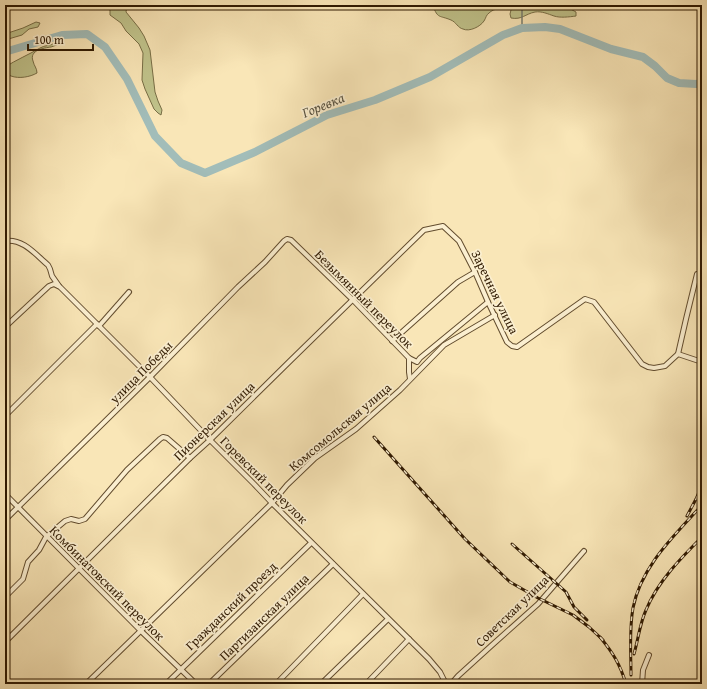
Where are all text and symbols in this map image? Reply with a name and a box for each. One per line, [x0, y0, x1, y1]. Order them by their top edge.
scale bar [28, 26, 93, 52]
text: 100 m [34, 31, 64, 48]
water label: Горевка [298, 87, 348, 123]
street label: Безымянный переулок [310, 245, 418, 353]
street label: Заречная улица [466, 247, 524, 338]
street label: улица Победы [105, 336, 177, 408]
street label: Пионерская улица [169, 377, 260, 465]
street label: Комсомольская улица [285, 378, 396, 476]
street label: Горевский переулок [216, 432, 312, 528]
street label: Комбинатовский переулок [45, 521, 169, 645]
street label: Гражданский проезд [181, 557, 281, 655]
street label: Партизанская улица [215, 569, 314, 665]
street label: Советская улица [471, 570, 554, 651]

